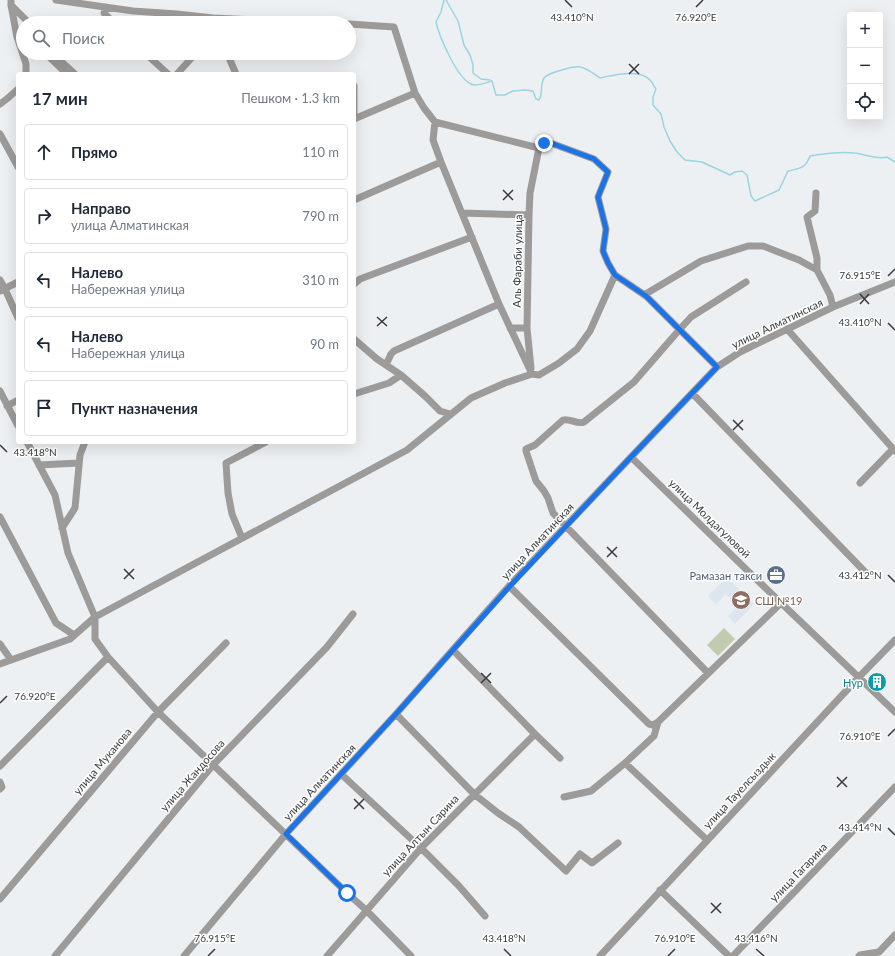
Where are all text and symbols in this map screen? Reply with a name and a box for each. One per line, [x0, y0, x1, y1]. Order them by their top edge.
text: 43.410°N [550, 11, 594, 23]
text: 76.920°E [675, 11, 717, 23]
map controls [847, 12, 883, 120]
button: + [847, 12, 883, 48]
search box [16, 16, 356, 60]
icon: search [30, 27, 52, 49]
text: Поиск [62, 29, 105, 47]
button: − [847, 48, 883, 84]
button: locate [847, 84, 883, 120]
text: 17 мин [32, 88, 88, 109]
text: Пешком · 1.3 km [241, 90, 340, 106]
route end [535, 134, 553, 152]
icon: ahead [33, 141, 55, 163]
text: Прямо [71, 143, 117, 161]
text: 110 m [302, 144, 339, 160]
text: Направо [71, 199, 131, 217]
icon: right [33, 205, 55, 227]
text: 790 m [302, 208, 339, 224]
street label: Аль Фараби улица [510, 214, 524, 308]
text: улица Алматинская [71, 217, 189, 233]
text: Налево [71, 263, 123, 281]
icon: left [33, 269, 55, 291]
text: 76.915°E [839, 269, 881, 281]
text: 310 m [302, 272, 339, 288]
text: Набережная улица [71, 281, 185, 297]
street label: улица Алматинская [729, 295, 825, 351]
text: 43.410°N [838, 316, 882, 328]
text: Налево [71, 327, 123, 345]
icon: left [33, 333, 55, 355]
text: 90 m [310, 336, 339, 352]
text: Набережная улица [71, 345, 185, 361]
icon: arrive [33, 397, 55, 419]
text: Пункт назначения [71, 399, 198, 417]
text: 43.418°N [13, 446, 57, 458]
street label: улица Молдагуловой [667, 476, 753, 560]
street label: улица Алматинская [498, 500, 576, 582]
office icon: Рамазан такси [765, 564, 787, 586]
place label: Рамазан такси [689, 569, 762, 582]
text: 43.412°N [838, 569, 882, 581]
school or university icon: СШ №19 [730, 589, 752, 611]
place label: СШ №19 [755, 594, 803, 607]
building icon: Нур [866, 671, 888, 693]
place label: Нур [843, 676, 863, 689]
text: 76.920°E [14, 690, 56, 702]
street label: улица Муканова [70, 725, 134, 797]
text: 76.910°E [839, 730, 881, 742]
street label: улица Жандосова [157, 736, 227, 814]
street label: улица Алматинская [280, 741, 358, 823]
street label: улица Тауелсыздык [700, 749, 778, 831]
street label: улица Алтын Сарина [379, 792, 461, 878]
text: 43.414°N [838, 821, 882, 833]
street label: улица Гагарина [767, 840, 829, 904]
route start [338, 884, 356, 902]
text: 76.915°E [194, 932, 236, 944]
text: 43.418°N [482, 932, 526, 944]
text: 76.910°E [654, 932, 696, 944]
text: 43.416°N [734, 932, 778, 944]

